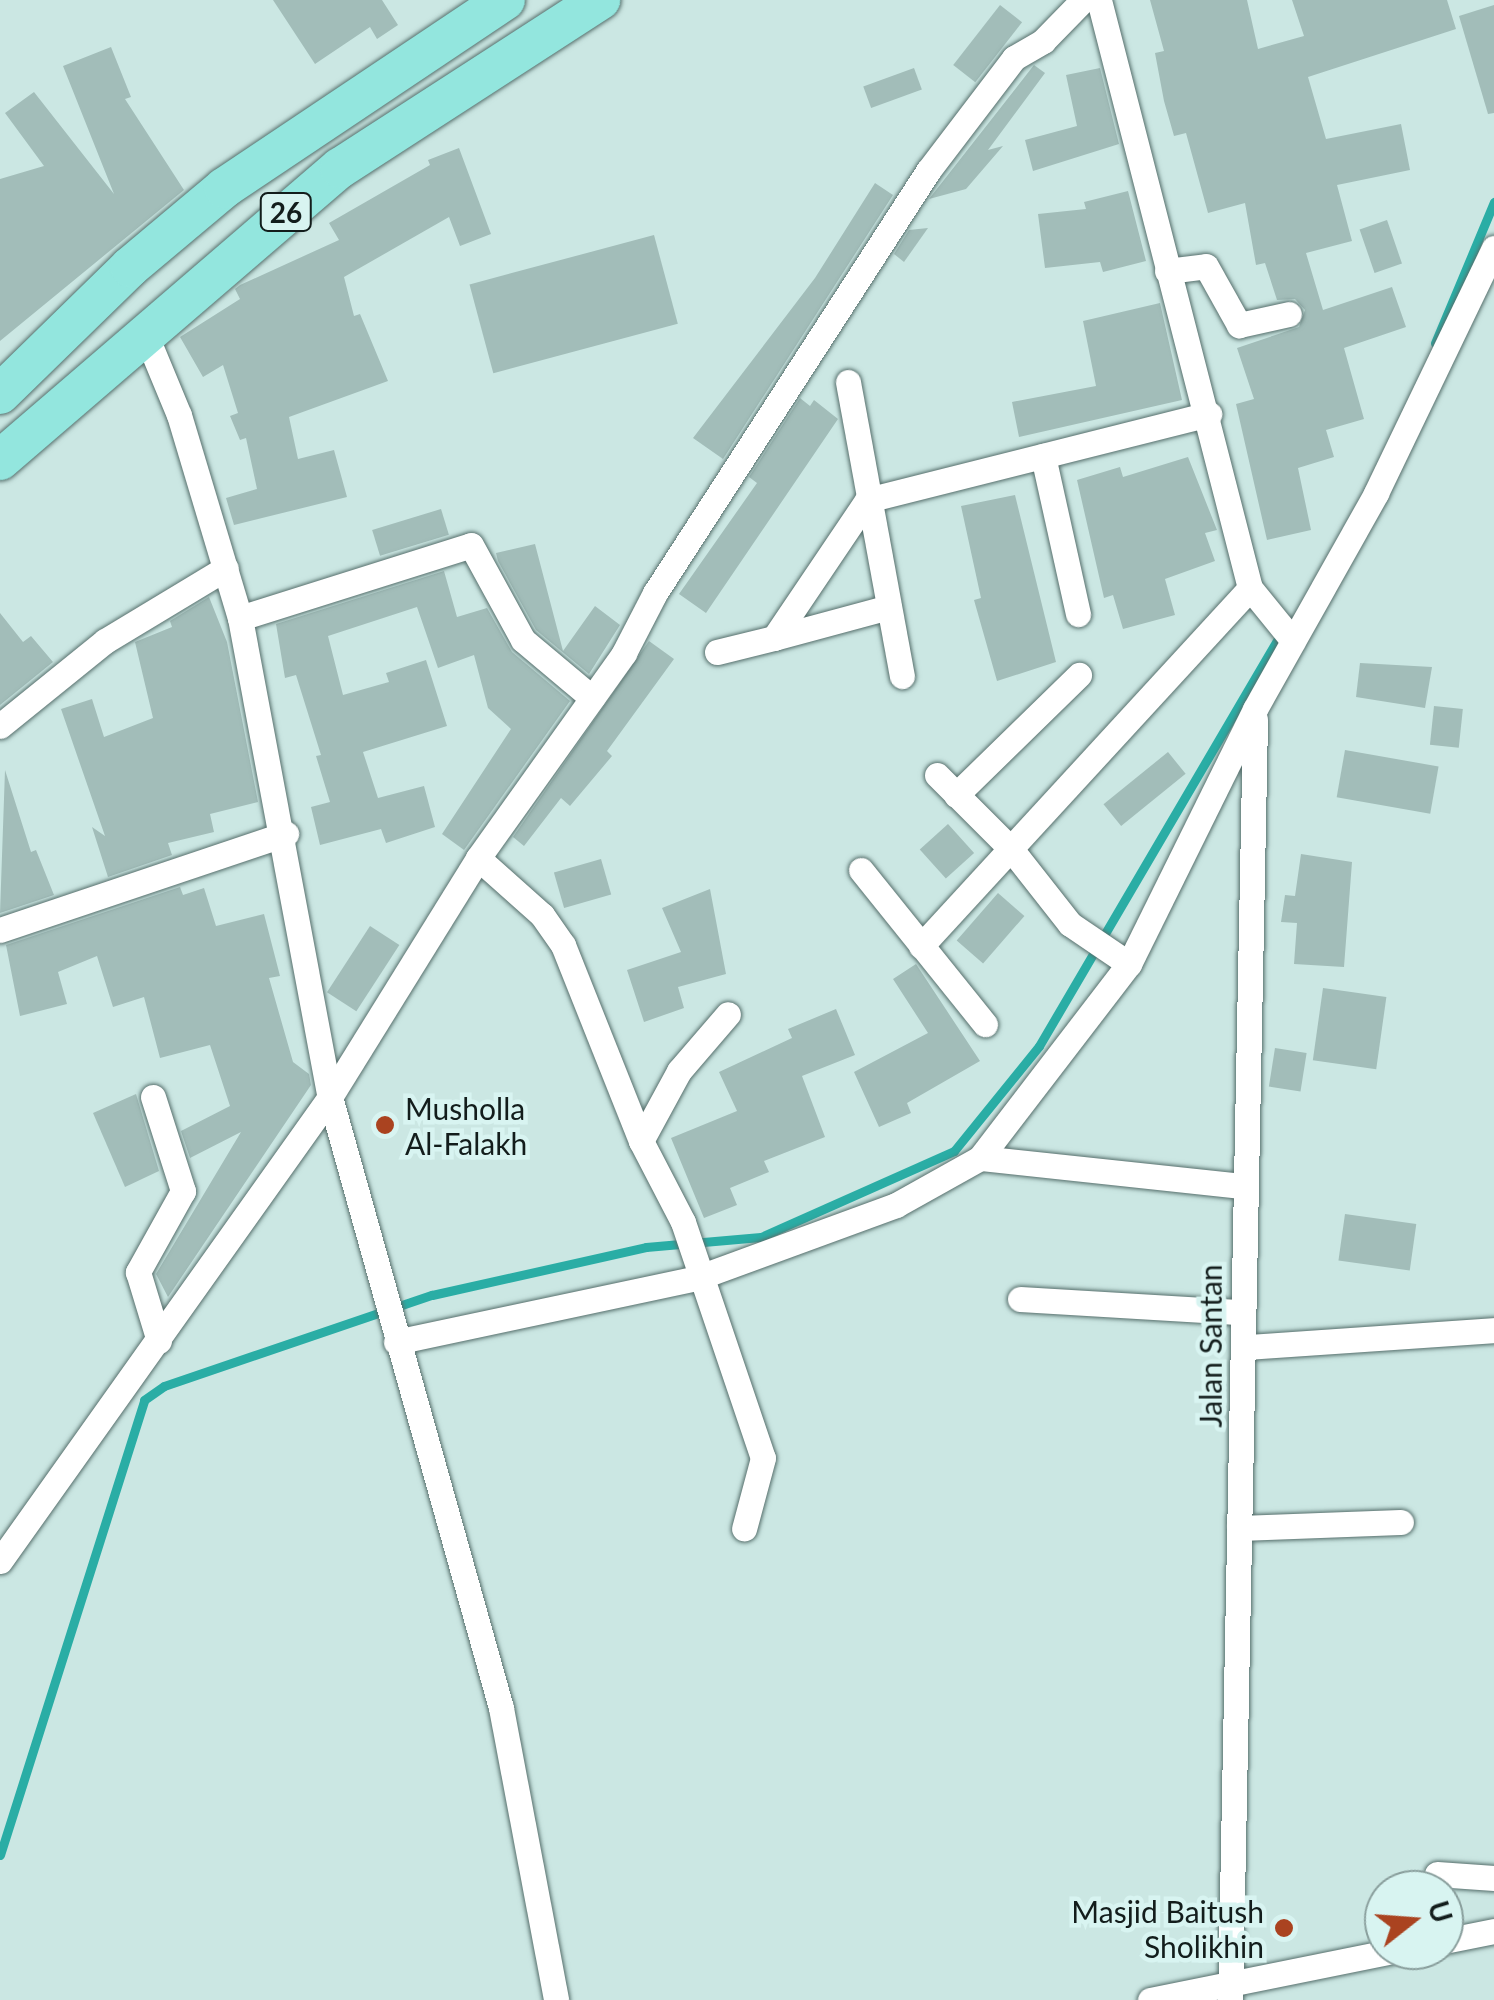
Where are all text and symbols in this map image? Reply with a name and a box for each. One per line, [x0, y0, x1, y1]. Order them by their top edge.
road number: 26 [258, 189, 314, 235]
place label: Musholla Al-Falakh [405, 1090, 527, 1160]
marker: Musholla Al-Falakh [374, 1114, 396, 1136]
street label: Jalan Santan [1192, 1264, 1228, 1428]
north arrow [1364, 1870, 1464, 1970]
place label: Masjid Baitush Sholikhin [1071, 1893, 1264, 1964]
text: U [1421, 1897, 1460, 1927]
marker: Masjid Baitush Sholikhin [1273, 1917, 1295, 1939]

